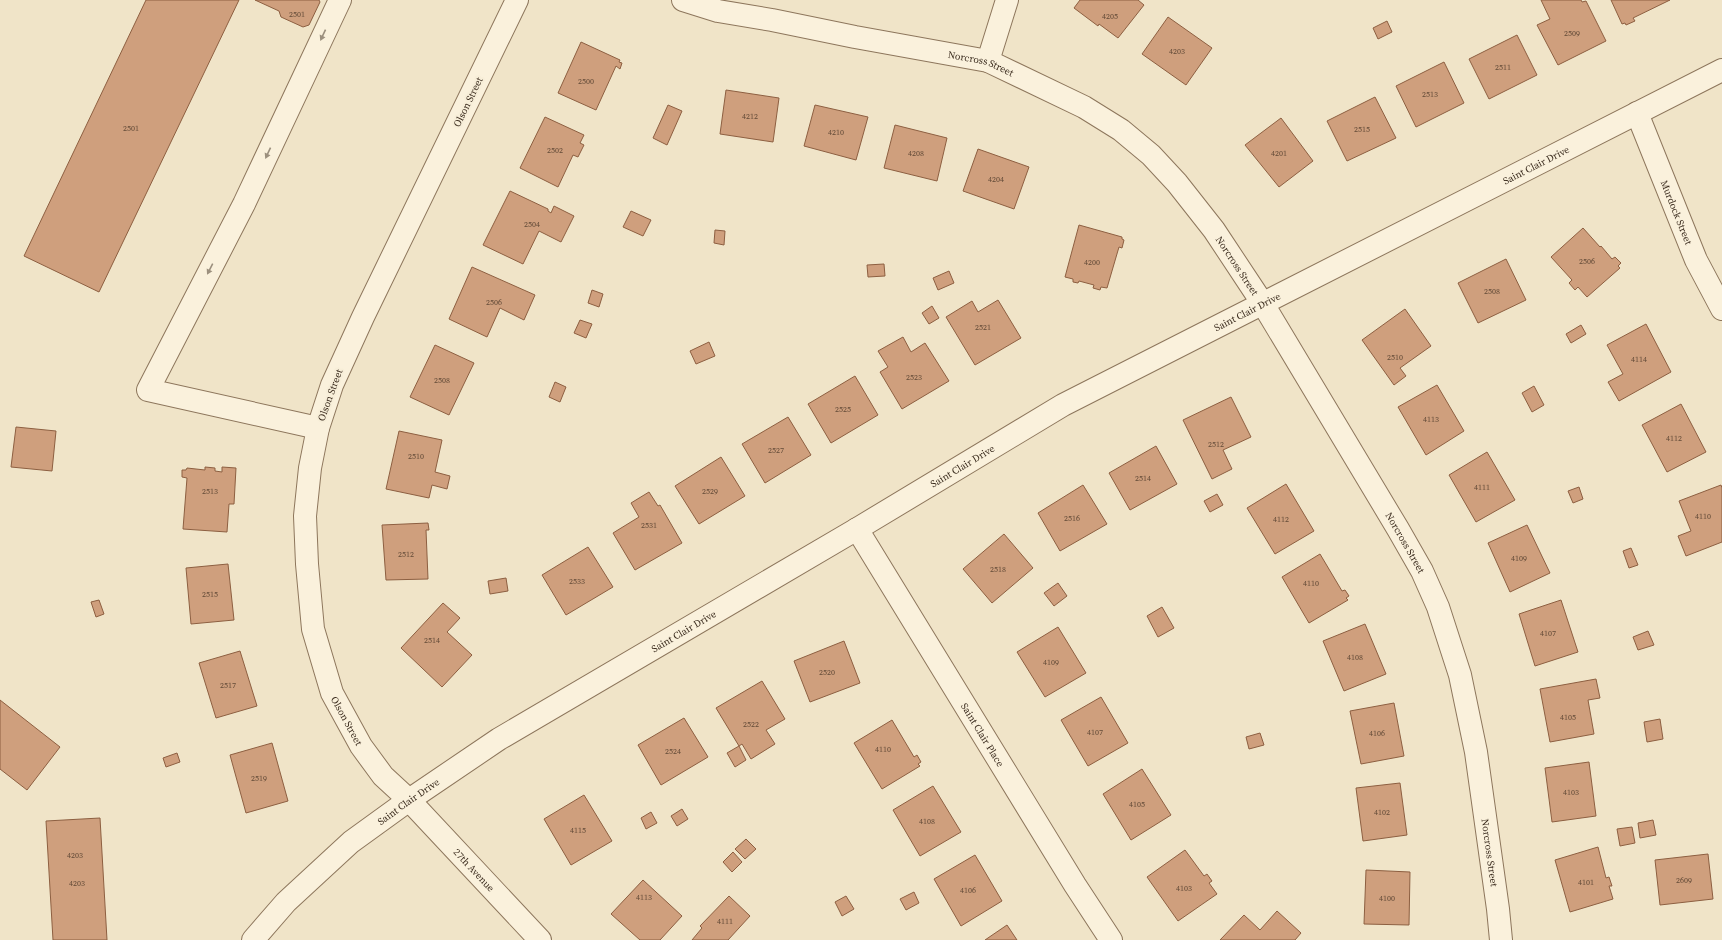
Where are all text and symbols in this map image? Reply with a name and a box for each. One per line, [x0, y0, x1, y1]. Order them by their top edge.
house number: 2501 [289, 9, 305, 20]
house number: 4205 [1102, 11, 1118, 22]
house number: 2509 [1564, 28, 1580, 39]
one-way arrow [320, 30, 326, 41]
house number: 4203 [1169, 46, 1185, 57]
street label: Norcross Street [947, 47, 1017, 79]
house number: 2511 [1495, 62, 1511, 73]
street label: Olson Street [450, 74, 486, 129]
house number: 2500 [578, 76, 594, 87]
house number: 2513 [1422, 89, 1438, 100]
house number: 4212 [742, 111, 758, 122]
house number: 2501 [123, 123, 139, 134]
house number: 2515 [1354, 124, 1370, 135]
house number: 4210 [828, 127, 844, 138]
street label: Saint Clair Drive [1500, 142, 1571, 187]
house number: 2502 [547, 145, 563, 156]
one-way arrow [265, 147, 271, 158]
house number: 4208 [908, 148, 924, 159]
house number: 4201 [1271, 148, 1287, 159]
house number: 4204 [988, 174, 1004, 185]
street label: Murdock Street [1658, 178, 1696, 247]
house number: 2504 [524, 219, 540, 230]
street label: Norcross Street [1213, 233, 1262, 298]
house number: 2506 [1579, 256, 1595, 267]
house number: 4200 [1084, 257, 1100, 268]
one-way arrow [207, 263, 213, 275]
house number: 2508 [1484, 286, 1500, 297]
street label: Saint Clair Drive [1212, 289, 1282, 334]
house number: 2506 [486, 297, 502, 308]
house number: 2521 [975, 322, 991, 333]
house number: 2510 [1387, 352, 1403, 363]
house number: 4114 [1631, 354, 1647, 365]
street label: Olson Street [315, 367, 346, 423]
house number: 2523 [906, 372, 922, 383]
house number: 2508 [434, 375, 450, 386]
house number: 2525 [835, 404, 851, 415]
house number: 4113 [1423, 414, 1439, 425]
house number: 4112 [1666, 433, 1682, 444]
house number: 2512 [1208, 439, 1224, 450]
street label: Saint Clair Drive [928, 441, 997, 490]
house number: 2527 [768, 445, 784, 456]
house number: 2510 [408, 451, 424, 462]
house number: 2514 [1135, 473, 1151, 484]
house number: 4111 [1474, 482, 1490, 493]
house number: 2513 [202, 486, 218, 497]
house number: 2529 [702, 486, 718, 497]
street label: Norcross Street [1383, 510, 1429, 576]
house number: 4110 [1695, 511, 1711, 522]
house number: 2516 [1064, 513, 1080, 524]
house number: 4112 [1273, 514, 1289, 525]
house number: 2531 [641, 520, 657, 531]
house number: 2512 [398, 549, 414, 560]
house number: 4109 [1511, 553, 1527, 564]
house number: 2518 [990, 564, 1006, 575]
house number: 2533 [569, 576, 585, 587]
house number: 4110 [1303, 578, 1319, 589]
house number: 2515 [202, 589, 218, 600]
street label: Saint Clair Drive [649, 607, 718, 655]
house number: 4107 [1540, 628, 1556, 639]
house number: 2514 [424, 635, 440, 646]
house number: 4108 [1347, 652, 1363, 663]
house number: 4109 [1043, 657, 1059, 668]
house number: 2520 [819, 667, 835, 678]
house number: 2517 [220, 680, 236, 691]
street label: Olson Street [328, 694, 366, 748]
street label: Saint Clair Place [958, 700, 1007, 769]
house number: 4105 [1560, 712, 1576, 723]
house number: 2522 [743, 719, 759, 730]
house number: 4107 [1087, 727, 1103, 738]
house number: 4106 [1369, 728, 1385, 739]
house number: 4110 [875, 744, 891, 755]
house number: 2524 [665, 746, 681, 757]
house number: 2519 [251, 773, 267, 784]
street label: Saint Clair Drive [375, 775, 442, 827]
house number: 4103 [1563, 787, 1579, 798]
house number: 4105 [1129, 799, 1145, 810]
house number: 4102 [1374, 807, 1390, 818]
house number: 4108 [919, 816, 935, 827]
street label: Norcross Street [1479, 818, 1501, 888]
house number: 4115 [570, 825, 586, 836]
street label: 27th Avenue [451, 845, 498, 894]
house number: 4203 [67, 850, 83, 861]
house number: 2609 [1676, 875, 1692, 886]
house number: 4101 [1578, 877, 1594, 888]
house number: 4203 [69, 878, 85, 889]
house number: 4103 [1176, 883, 1192, 894]
house number: 4106 [960, 885, 976, 896]
house number: 4113 [636, 892, 652, 903]
house number: 4100 [1379, 893, 1395, 904]
house number: 4111 [717, 916, 733, 927]

